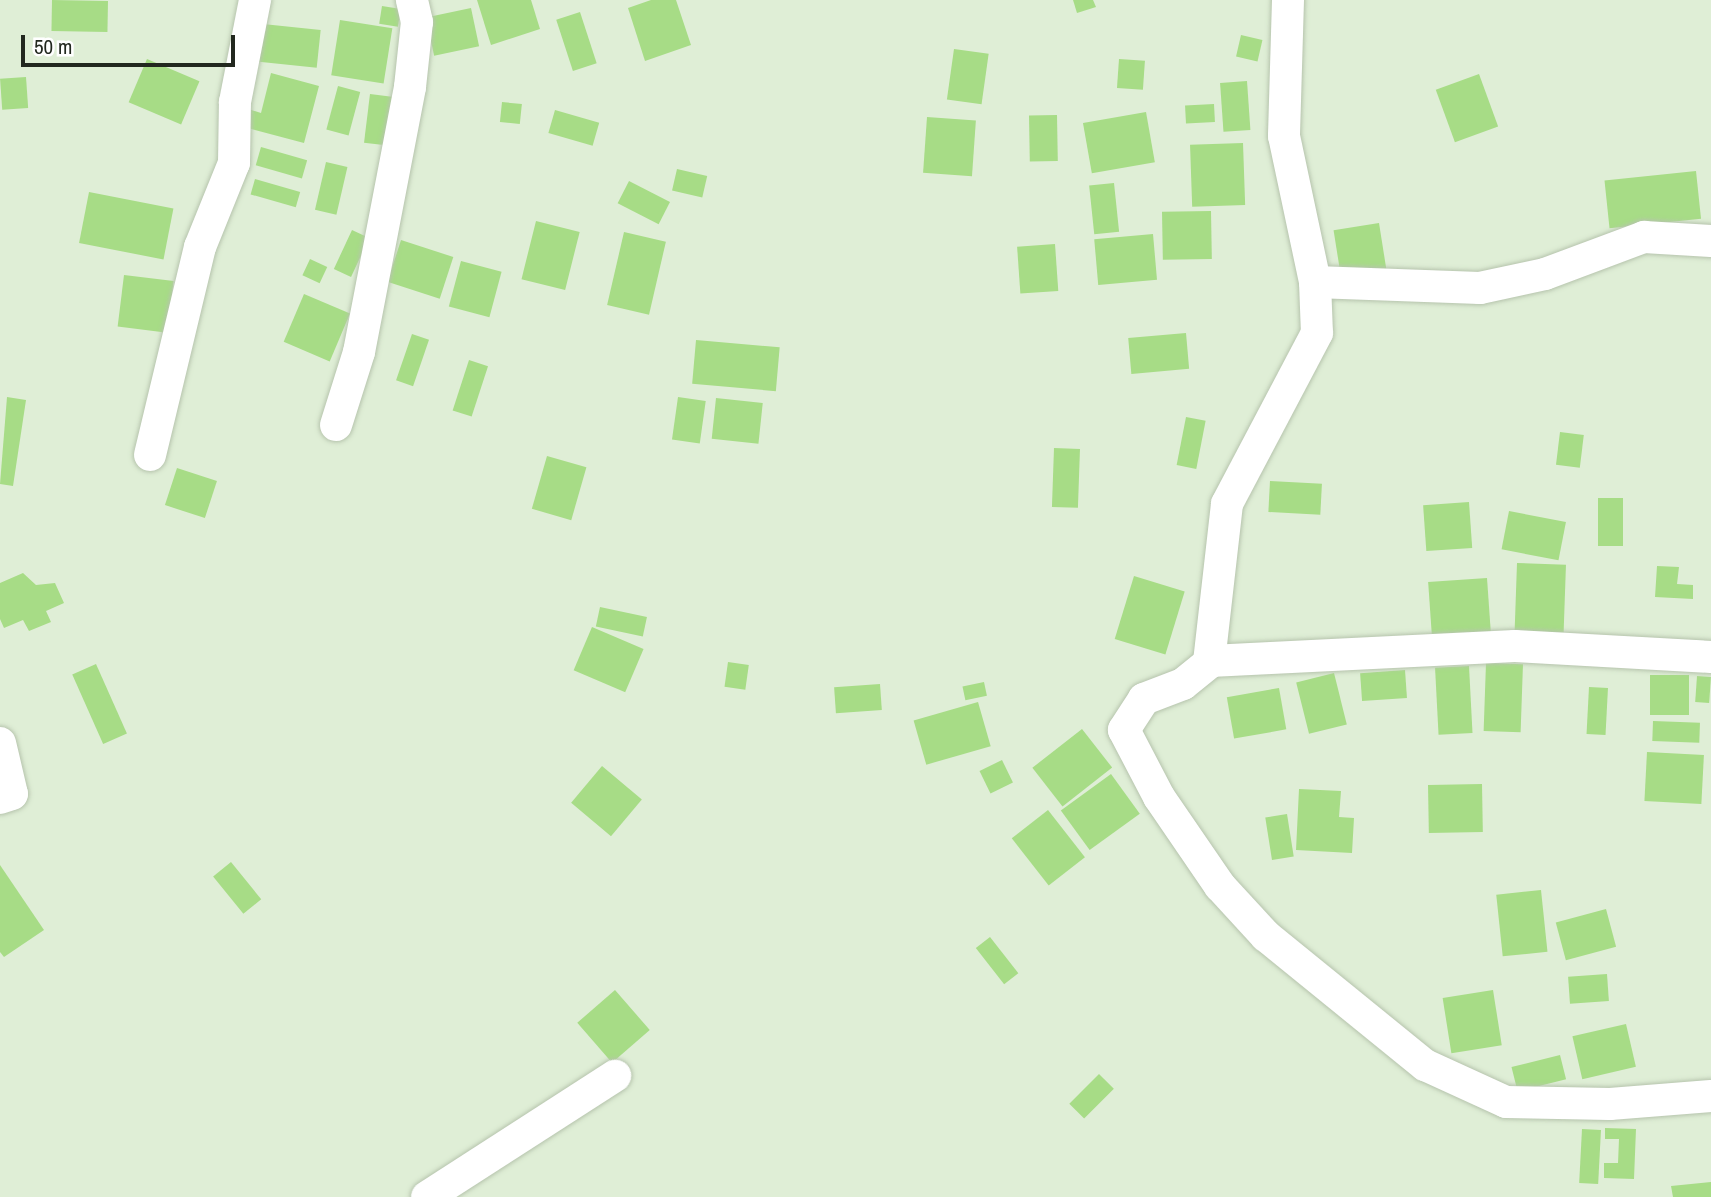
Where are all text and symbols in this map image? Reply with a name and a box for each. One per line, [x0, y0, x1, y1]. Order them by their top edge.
scale bar [24, 21, 238, 65]
text: 50 m [34, 32, 72, 61]

